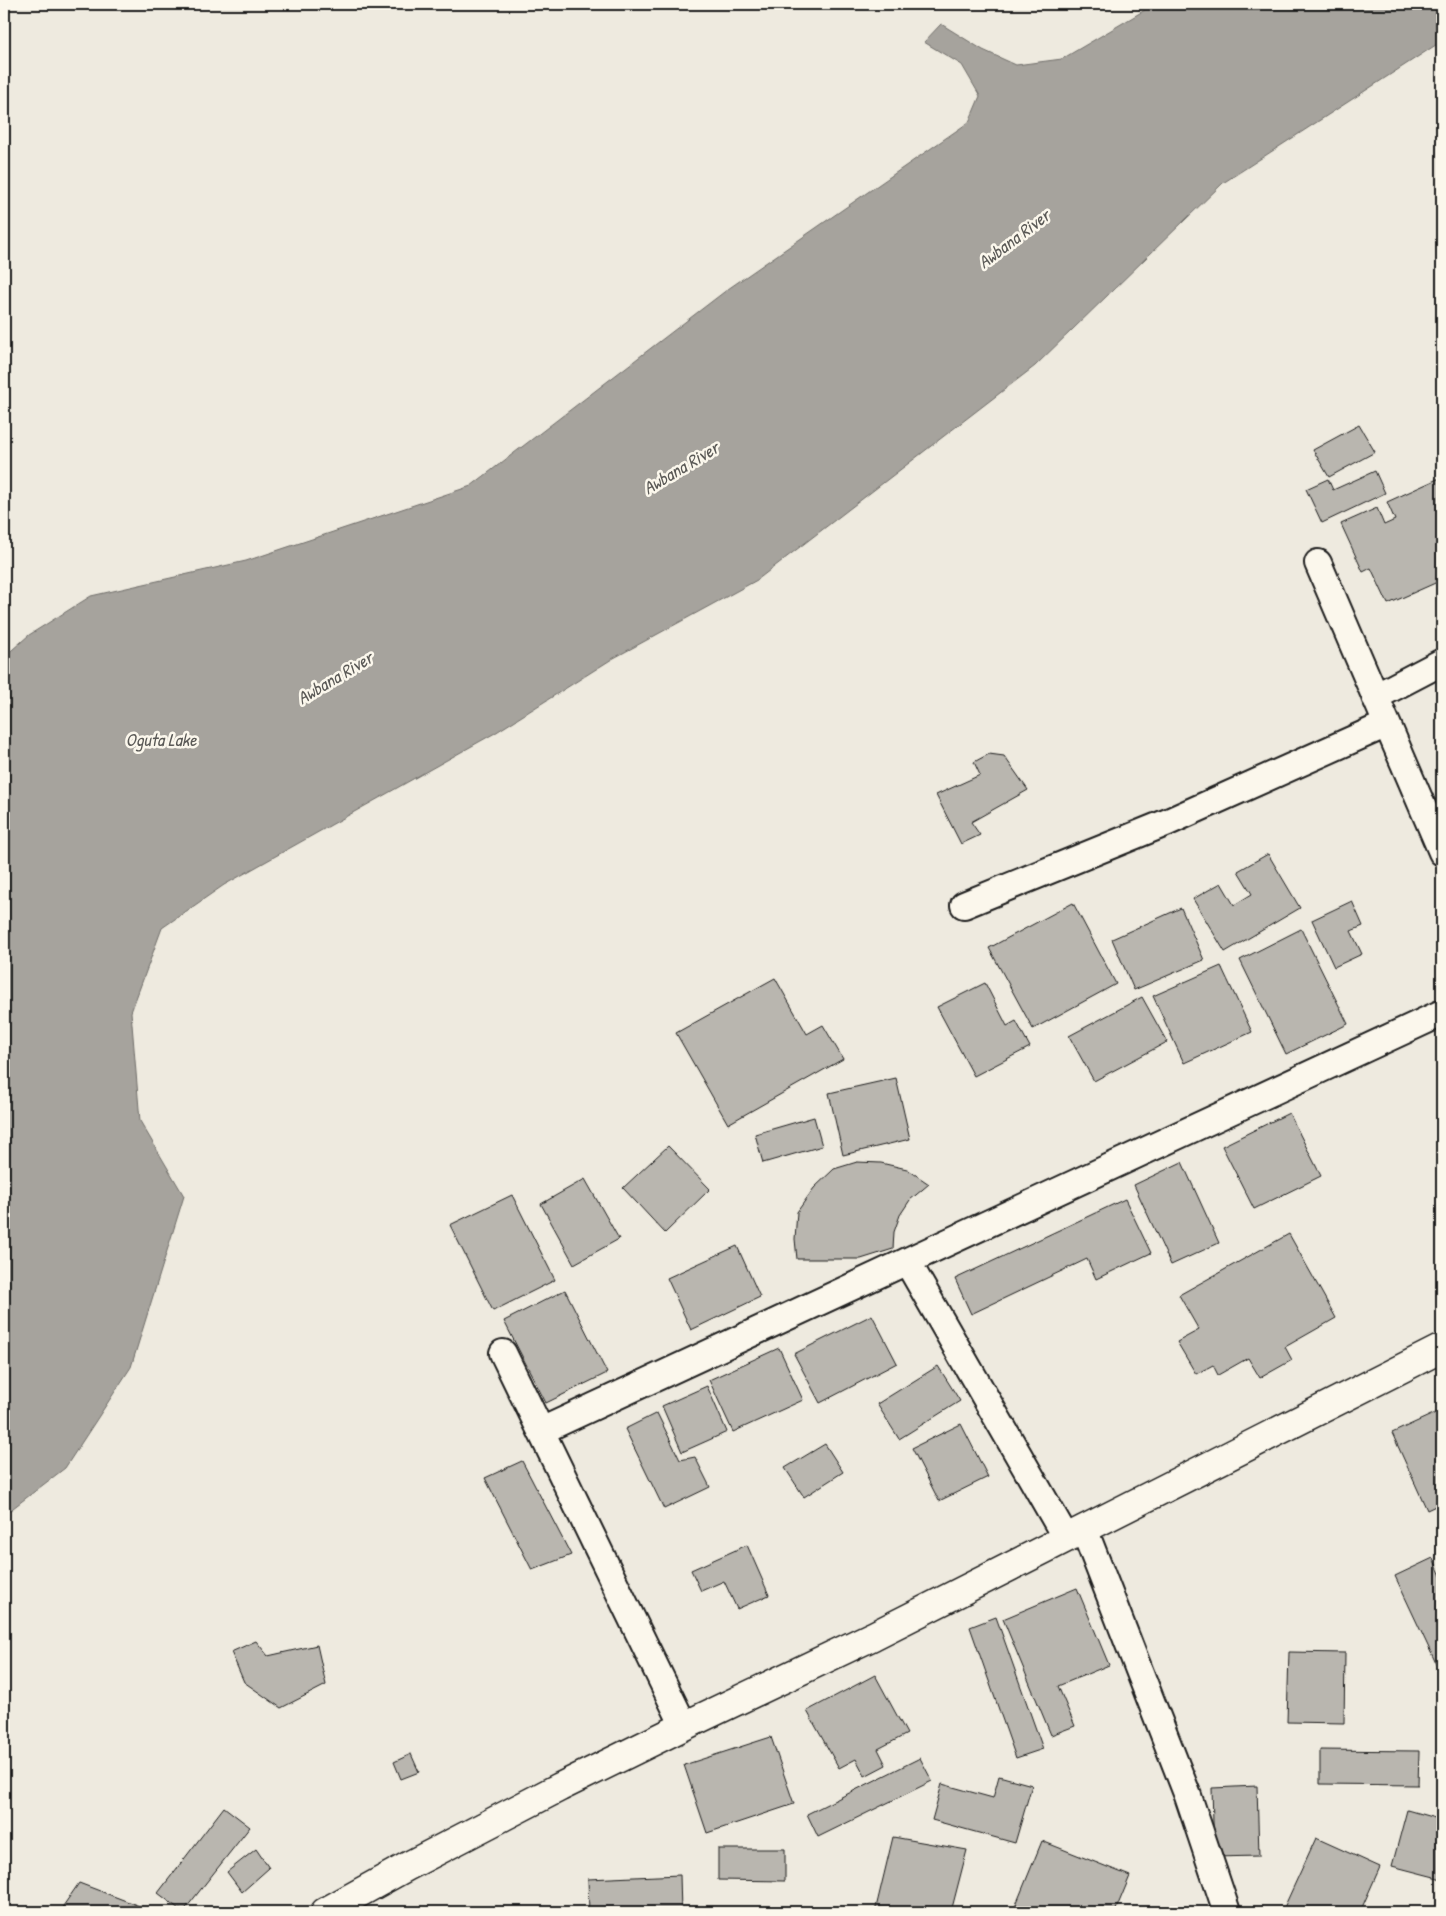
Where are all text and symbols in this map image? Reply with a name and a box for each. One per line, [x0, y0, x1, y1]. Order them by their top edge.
water label: Awbana River [972, 202, 1057, 274]
water label: Awbana River [638, 434, 725, 500]
water label: Awbana River [292, 644, 379, 710]
water label: Oguta Lake [126, 727, 197, 752]

